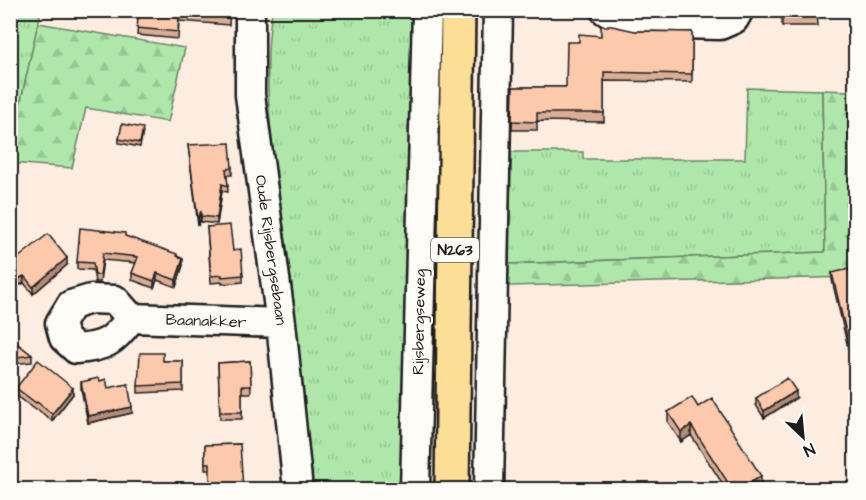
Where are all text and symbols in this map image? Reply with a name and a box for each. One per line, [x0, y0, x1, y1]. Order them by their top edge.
street label: Oude Rijsbergsebaan [249, 173, 292, 327]
road number: N263 [431, 238, 479, 262]
street label: Rijsbergseweg [407, 269, 432, 375]
street label: Baanakker [165, 309, 247, 333]
north arrow [773, 407, 833, 467]
text: N [800, 437, 818, 462]

